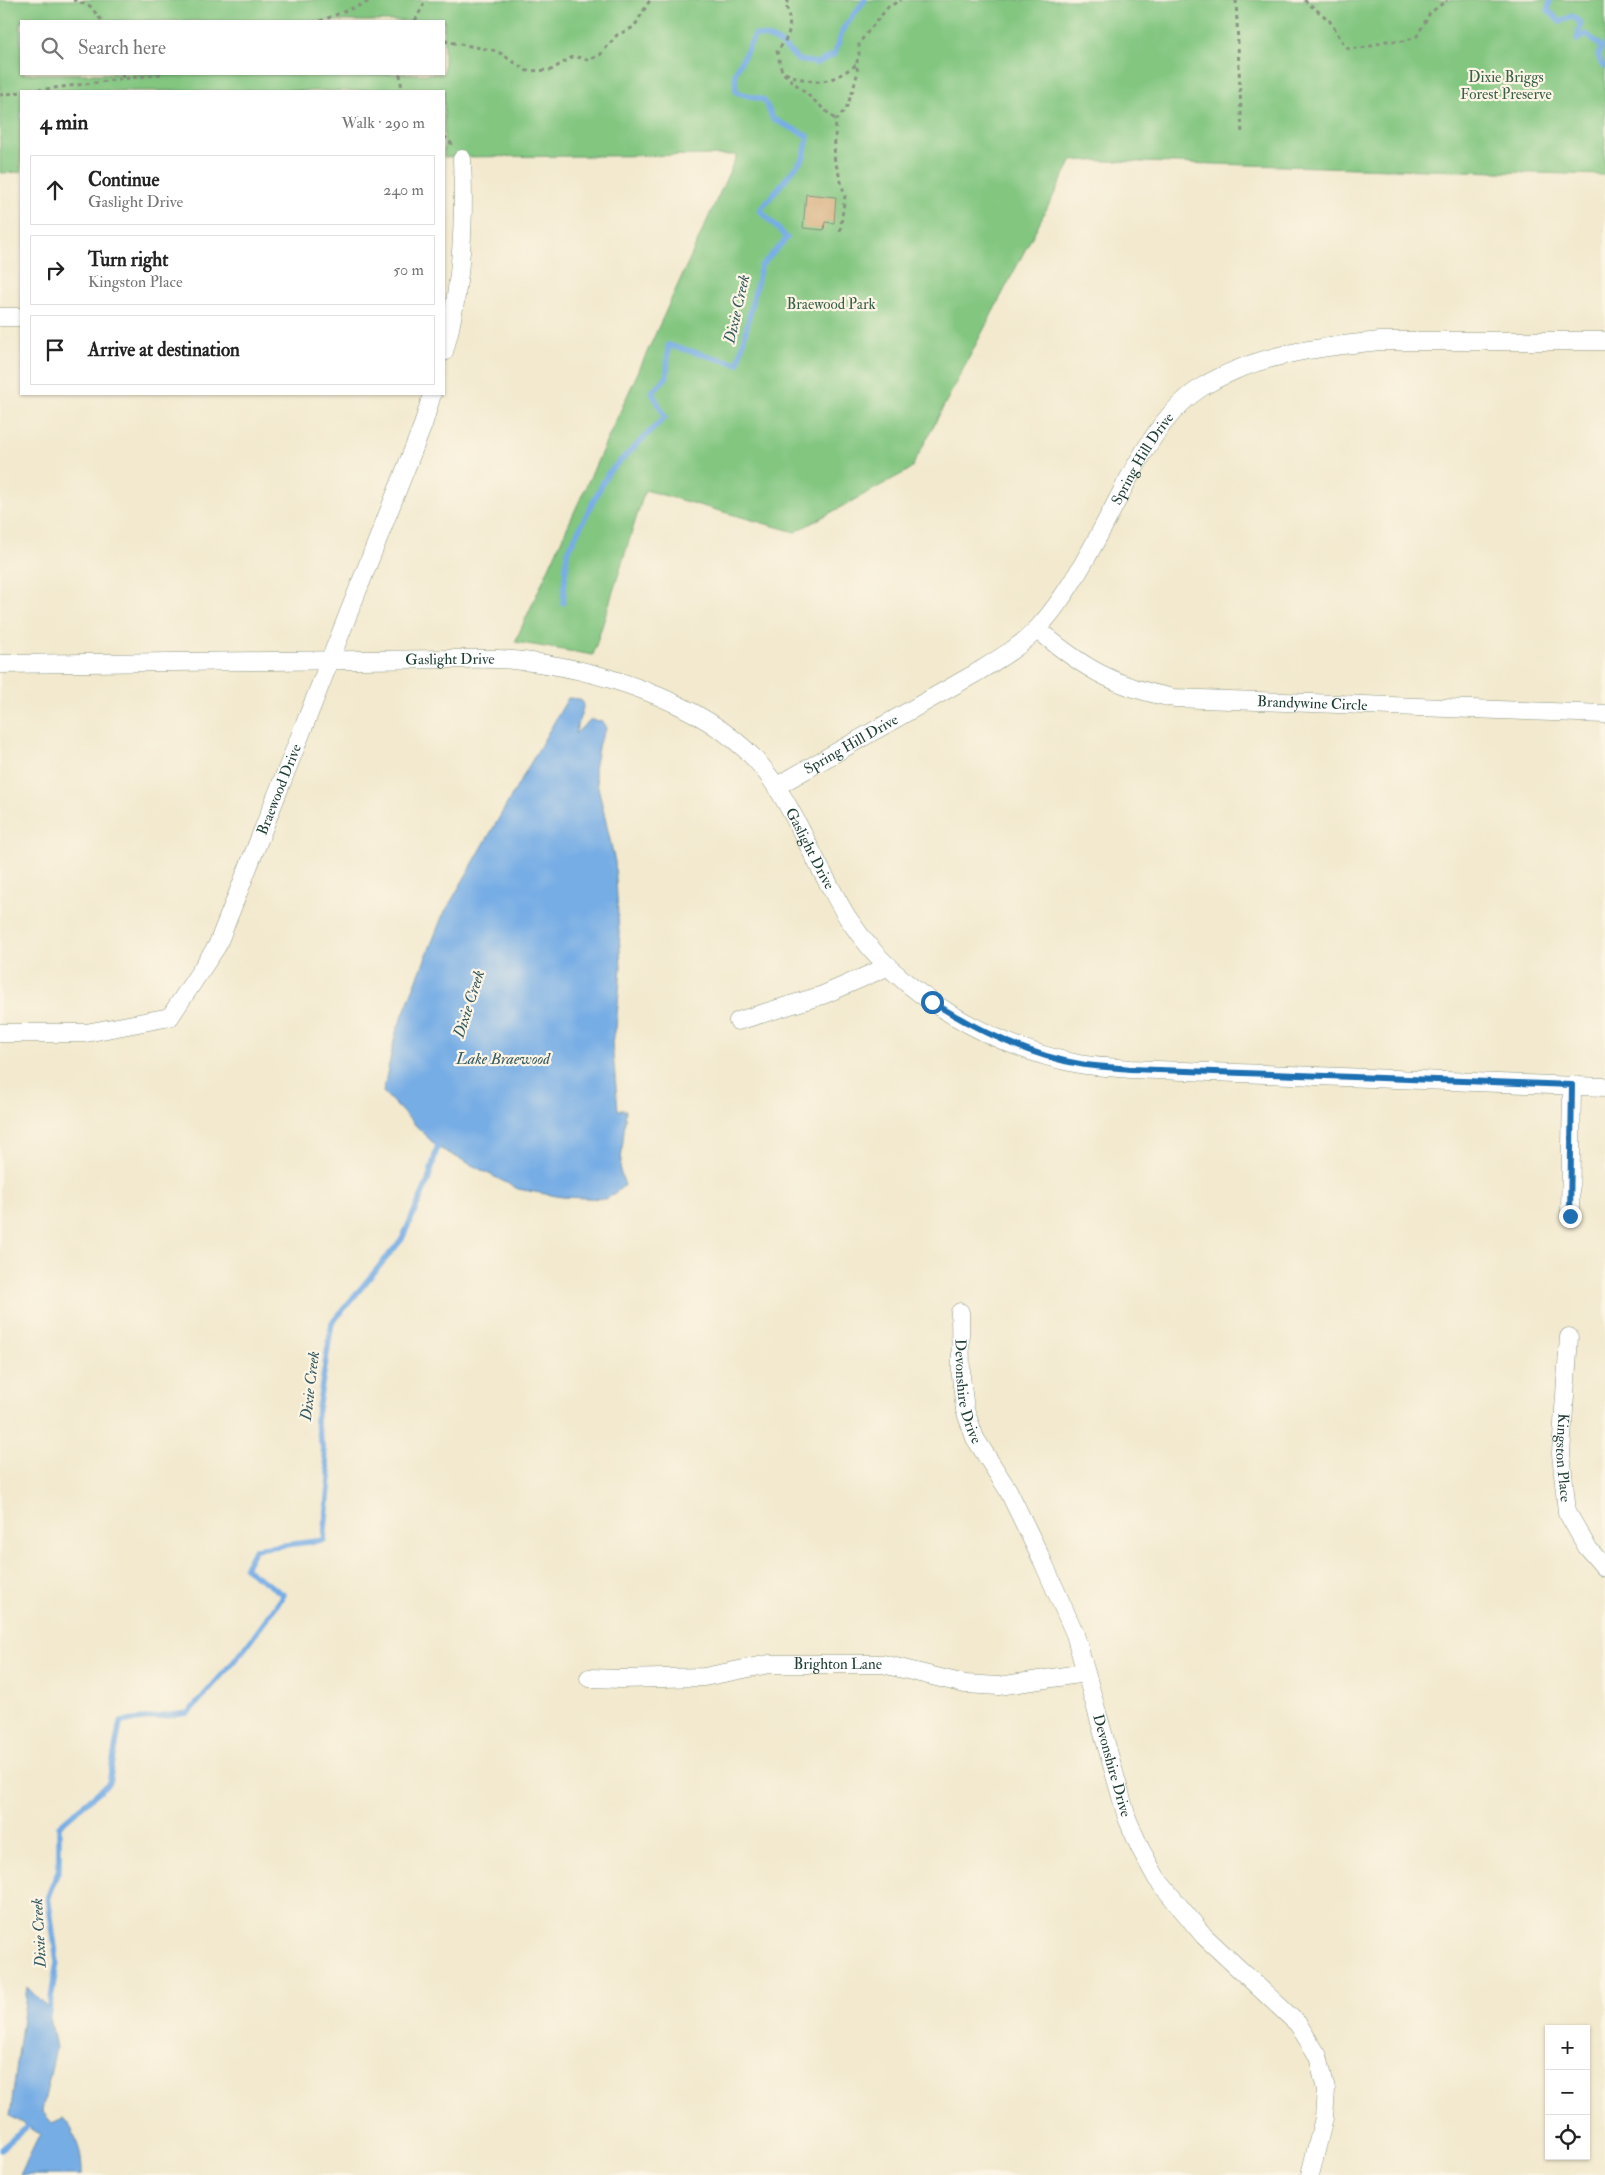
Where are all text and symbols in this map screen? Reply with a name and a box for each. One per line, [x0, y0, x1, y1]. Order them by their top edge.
search box [20, 20, 445, 75]
icon: search [38, 34, 66, 62]
text: Search here [78, 36, 166, 60]
park label: Dixie Briggs Forest Preserve [1460, 68, 1552, 104]
text: 4 min [40, 109, 88, 136]
text: Walk · 290 m [342, 113, 425, 133]
text: Continue [88, 168, 159, 192]
icon: ahead [41, 176, 69, 204]
text: 240 m [383, 180, 424, 200]
text: Gaslight Drive [88, 192, 183, 212]
text: Turn right [88, 248, 168, 272]
icon: right [41, 256, 69, 284]
text: 50 m [393, 260, 424, 280]
text: Kingston Place [88, 272, 183, 292]
water label: Dixie Creek [719, 272, 755, 346]
park label: Braewood Park [786, 295, 876, 314]
icon: arrive [41, 336, 69, 364]
text: Arrive at destination [88, 338, 240, 362]
street label: Spring Hill Drive [1107, 408, 1178, 508]
street label: Gaslight Drive [405, 649, 495, 669]
street label: Brandywine Circle [1257, 692, 1368, 715]
street label: Spring Hill Drive [800, 710, 901, 778]
street label: Braewood Drive [252, 741, 305, 838]
street label: Gaslight Drive [781, 804, 839, 893]
water label: Dixie Creek [448, 967, 489, 1041]
route start [921, 991, 944, 1014]
water label: Lake Braewood [455, 1049, 551, 1069]
route end [1559, 1205, 1582, 1228]
street label: Devonshire Drive [951, 1339, 986, 1447]
water label: Dixie Creek [296, 1350, 324, 1423]
street label: Kingston Place [1552, 1413, 1575, 1503]
street label: Brighton Lane [793, 1655, 882, 1674]
street label: Devonshire Drive [1089, 1712, 1136, 1819]
water label: Dixie Creek [27, 1897, 51, 1969]
map controls [1545, 2025, 1590, 2160]
button: + [1545, 2025, 1590, 2070]
button: − [1545, 2070, 1590, 2115]
button: locate [1545, 2115, 1590, 2160]

